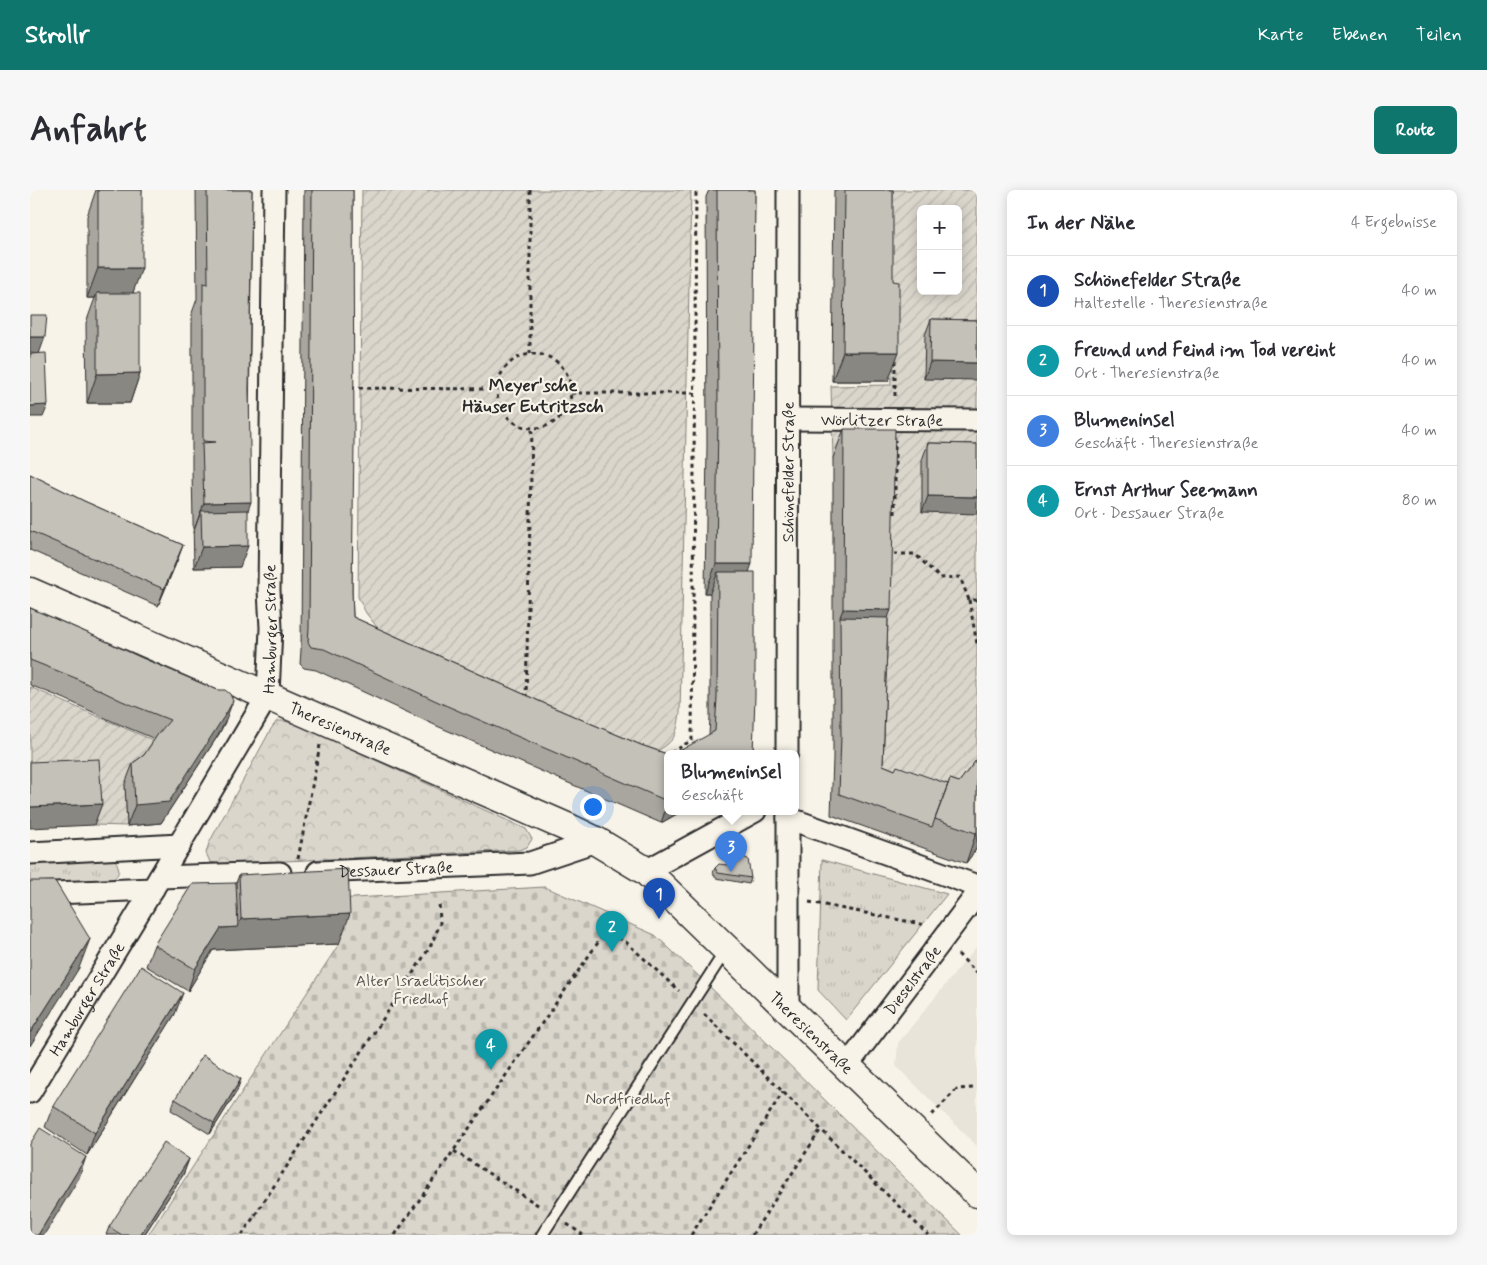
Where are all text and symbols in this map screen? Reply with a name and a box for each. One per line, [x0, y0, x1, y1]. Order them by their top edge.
text: Strollr [25, 20, 89, 51]
text: Karte [1258, 23, 1304, 47]
text: Ebenen [1332, 23, 1388, 47]
text: Teilen [1416, 23, 1462, 47]
button: Route [1374, 106, 1457, 154]
text: Anfahrt [30, 107, 147, 153]
map controls [917, 205, 962, 295]
button: + [917, 205, 962, 250]
text: In der Nähe [1027, 209, 1135, 237]
text: 4 Ergebnisse [1351, 212, 1437, 233]
button: − [917, 250, 962, 295]
text: Schönefelder Straße [1074, 268, 1241, 293]
text: 1 [1039, 280, 1047, 301]
text: 40 m [1401, 280, 1437, 301]
text: Haltestelle · Theresienstraße [1074, 293, 1268, 314]
text: Freund und Feind im Tod vereint [1074, 338, 1336, 363]
text: 2 [1039, 350, 1047, 371]
text: 40 m [1401, 350, 1437, 371]
text: Ort · Theresienstraße [1074, 363, 1220, 384]
district label: Meyer'sche Häuser Eutritzsch [462, 374, 604, 419]
street label: Schönefelder Straße [778, 402, 800, 542]
text: Blumeninsel [1074, 408, 1175, 433]
street label: Wörlitzer Straße [821, 410, 943, 432]
text: 3 [1039, 420, 1047, 441]
text: 40 m [1401, 420, 1437, 441]
text: Geschäft · Theresienstraße [1074, 433, 1258, 454]
text: Ernst Arthur Seemann [1074, 478, 1258, 503]
text: 4 [1038, 490, 1048, 511]
text: 80 m [1402, 490, 1437, 511]
text: Ort · Dessauer Straße [1074, 503, 1224, 524]
street label: Hamburger Straße [259, 564, 284, 694]
street label: Theresienstraße [285, 698, 395, 761]
popup [664, 750, 799, 815]
text: Blumeninsel [681, 760, 782, 785]
text: Geschäft [681, 785, 743, 806]
your location [580, 794, 606, 820]
pin: 3 [715, 831, 747, 872]
street label: Dessauer Straße [338, 857, 454, 883]
pin: 1 [643, 878, 675, 919]
pin: 2 [596, 911, 628, 952]
street label: Hamburger Straße [45, 939, 130, 1060]
street label: Dieselstraße [880, 941, 947, 1020]
park label: Alter Israelitischer Friedhof [356, 971, 486, 1010]
street label: Theresienstraße [764, 988, 858, 1079]
pin: 4 [475, 1029, 507, 1070]
park label: Nordfriedhof [585, 1089, 671, 1110]

